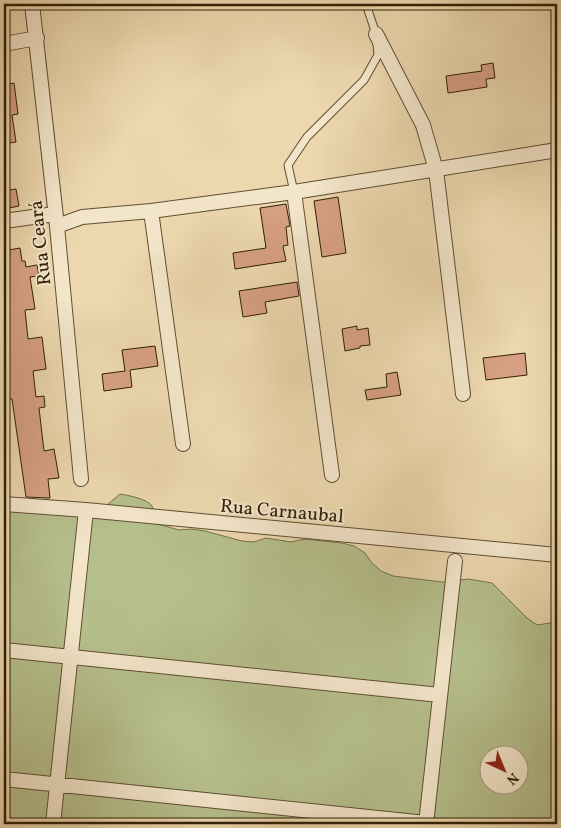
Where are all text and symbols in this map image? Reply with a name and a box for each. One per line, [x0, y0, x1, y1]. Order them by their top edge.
street label: Rua Ceará [24, 199, 58, 287]
street label: Rua Carnaubal [219, 494, 345, 530]
north arrow [478, 746, 528, 796]
text: N [502, 768, 522, 789]

